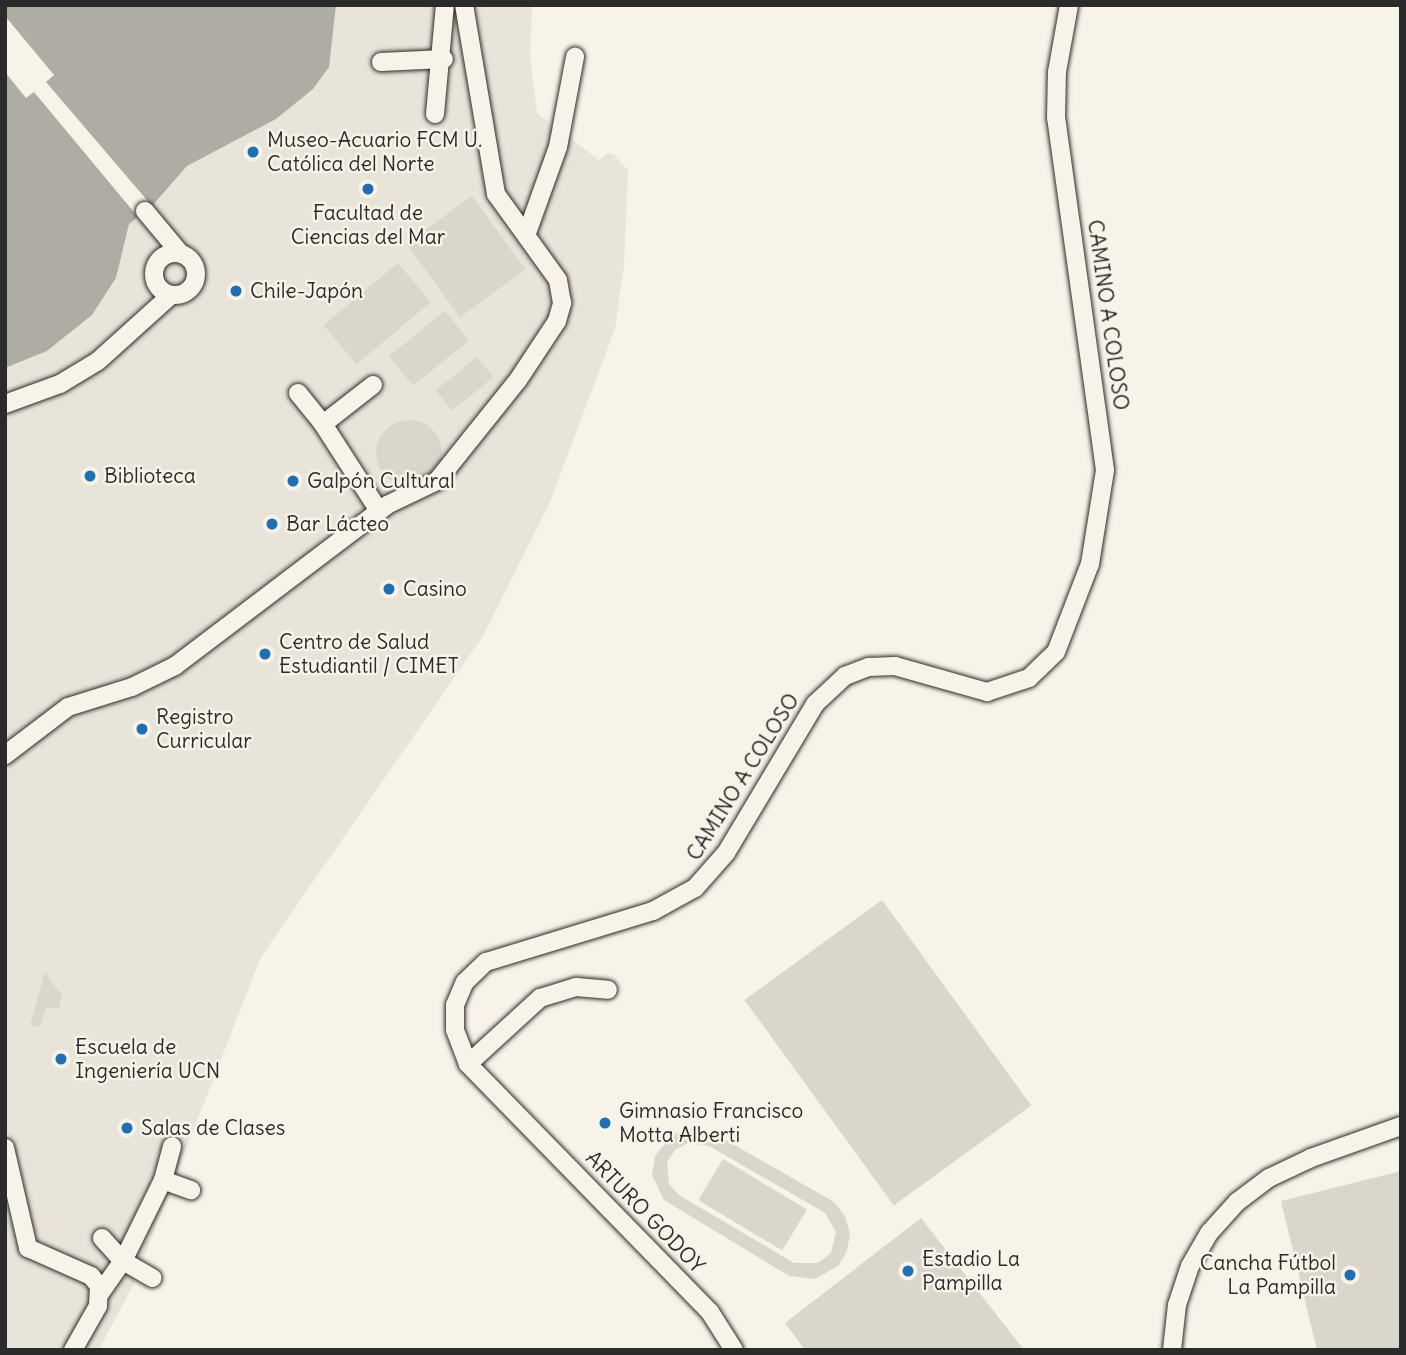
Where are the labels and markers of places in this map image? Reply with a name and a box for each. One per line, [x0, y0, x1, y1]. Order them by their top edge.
place label: Museo-Acuario FCM U. Católica del Norte [267, 127, 482, 177]
marker: Museo-Acuario FCM U. Católica del Norte [245, 144, 261, 160]
marker: Facultad de Ciencias del Mar [360, 181, 376, 197]
place label: Facultad de Ciencias del Mar [291, 200, 445, 250]
place label: Chile-Japón [250, 278, 363, 304]
marker: Chile-Japón [228, 283, 244, 299]
place label: Biblioteca [104, 463, 196, 489]
marker: Biblioteca [82, 468, 98, 484]
place label: Galpón Cultural [307, 468, 455, 494]
marker: Galpón Cultural [285, 473, 301, 489]
place label: Bar Lácteo [286, 511, 389, 537]
marker: Bar Lácteo [264, 516, 280, 532]
place label: Casino [403, 576, 467, 602]
marker: Casino [381, 581, 397, 597]
place label: Centro de Salud Estudiantil / CIMET [279, 629, 459, 679]
marker: Centro de Salud Estudiantil / CIMET [257, 646, 273, 662]
place label: Registro Curricular [156, 704, 252, 754]
marker: Registro Curricular [134, 721, 150, 737]
place label: Escuela de Ingeniería UCN [75, 1034, 220, 1084]
marker: Escuela de Ingeniería UCN [53, 1051, 69, 1067]
place label: Gimnasio Francisco Motta Alberti [619, 1098, 803, 1148]
place label: Salas de Clases [141, 1115, 285, 1141]
marker: Gimnasio Francisco Motta Alberti [597, 1115, 613, 1131]
marker: Salas de Clases [119, 1120, 135, 1136]
place label: Estadio La Pampilla [922, 1246, 1020, 1296]
place label: Cancha Fútbol La Pampilla [1200, 1250, 1336, 1300]
marker: Estadio La Pampilla [900, 1263, 916, 1279]
marker: Cancha Fútbol La Pampilla [1342, 1267, 1358, 1283]

